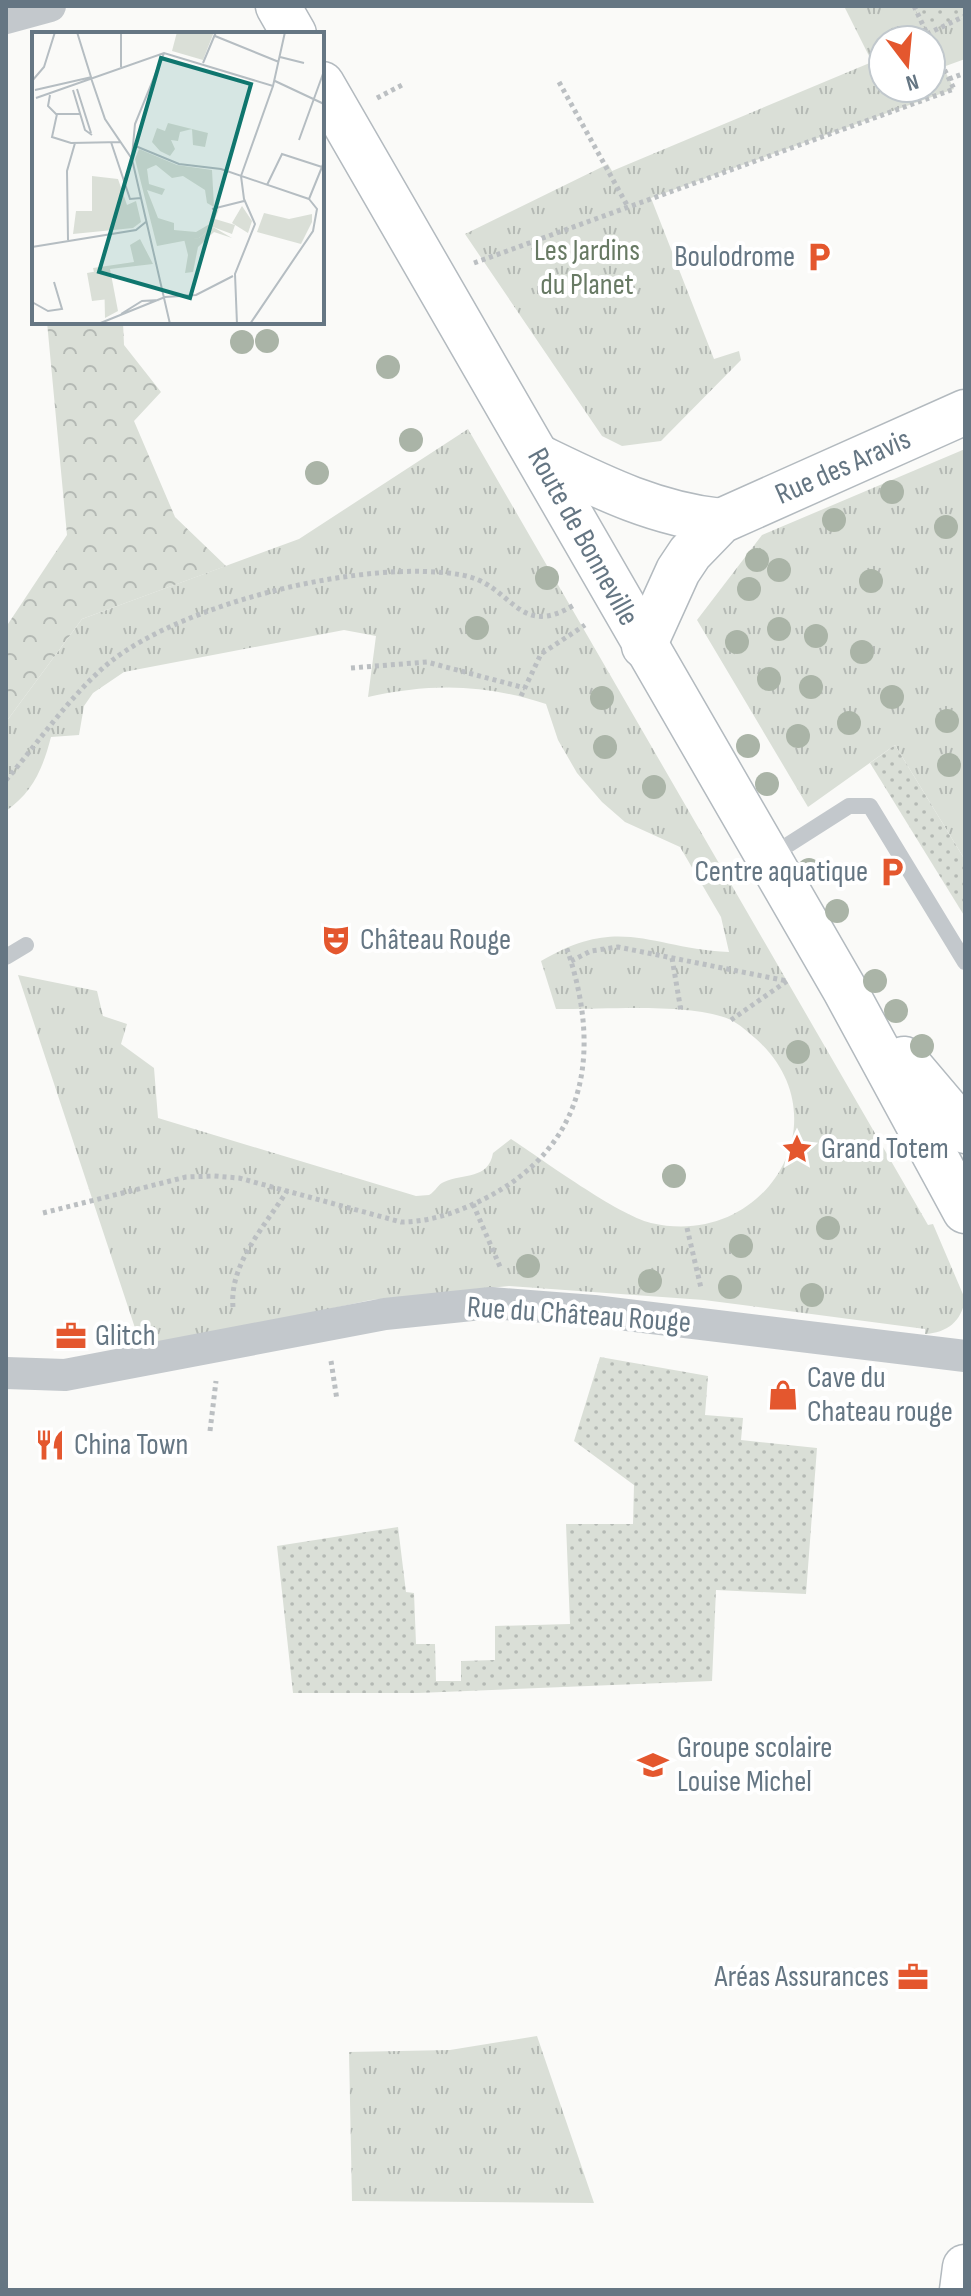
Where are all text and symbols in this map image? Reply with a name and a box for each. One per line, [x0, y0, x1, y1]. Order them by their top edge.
north arrow [867, 24, 947, 104]
inset map [32, 32, 324, 324]
text: N [903, 67, 921, 96]
park label: Les Jardins du Planet [534, 233, 640, 303]
place label: Boulodrome [674, 239, 795, 275]
parking icon: Boulodrome [802, 240, 836, 274]
street label: Rue des Aravis [770, 421, 916, 513]
street label: Route de Bonneville [519, 442, 647, 632]
place label: Centre aquatique [695, 854, 868, 890]
parking icon: Centre aquatique [875, 855, 909, 889]
place label: Château Rouge [360, 922, 511, 958]
theatre icon: Château Rouge [319, 923, 353, 957]
place label: Grand Totem [821, 1131, 949, 1167]
place icon: Grand Totem [780, 1132, 814, 1166]
street label: Rue du Château Rouge [466, 1289, 692, 1341]
place label: Glitch [95, 1318, 156, 1354]
office icon: Glitch [54, 1319, 88, 1353]
place label: Cave du Chateau rouge [807, 1360, 953, 1430]
shop icon: Cave du Chateau rouge [766, 1378, 800, 1412]
place label: China Town [74, 1427, 188, 1463]
restaurant icon: China Town [33, 1428, 67, 1462]
place label: Groupe scolaire Louise Michel [677, 1730, 832, 1800]
school or university icon: Groupe scolaire Louise Michel [636, 1748, 670, 1782]
place label: Aréas Assurances [713, 1959, 889, 1995]
office icon: Aréas Assurances [896, 1960, 930, 1994]

